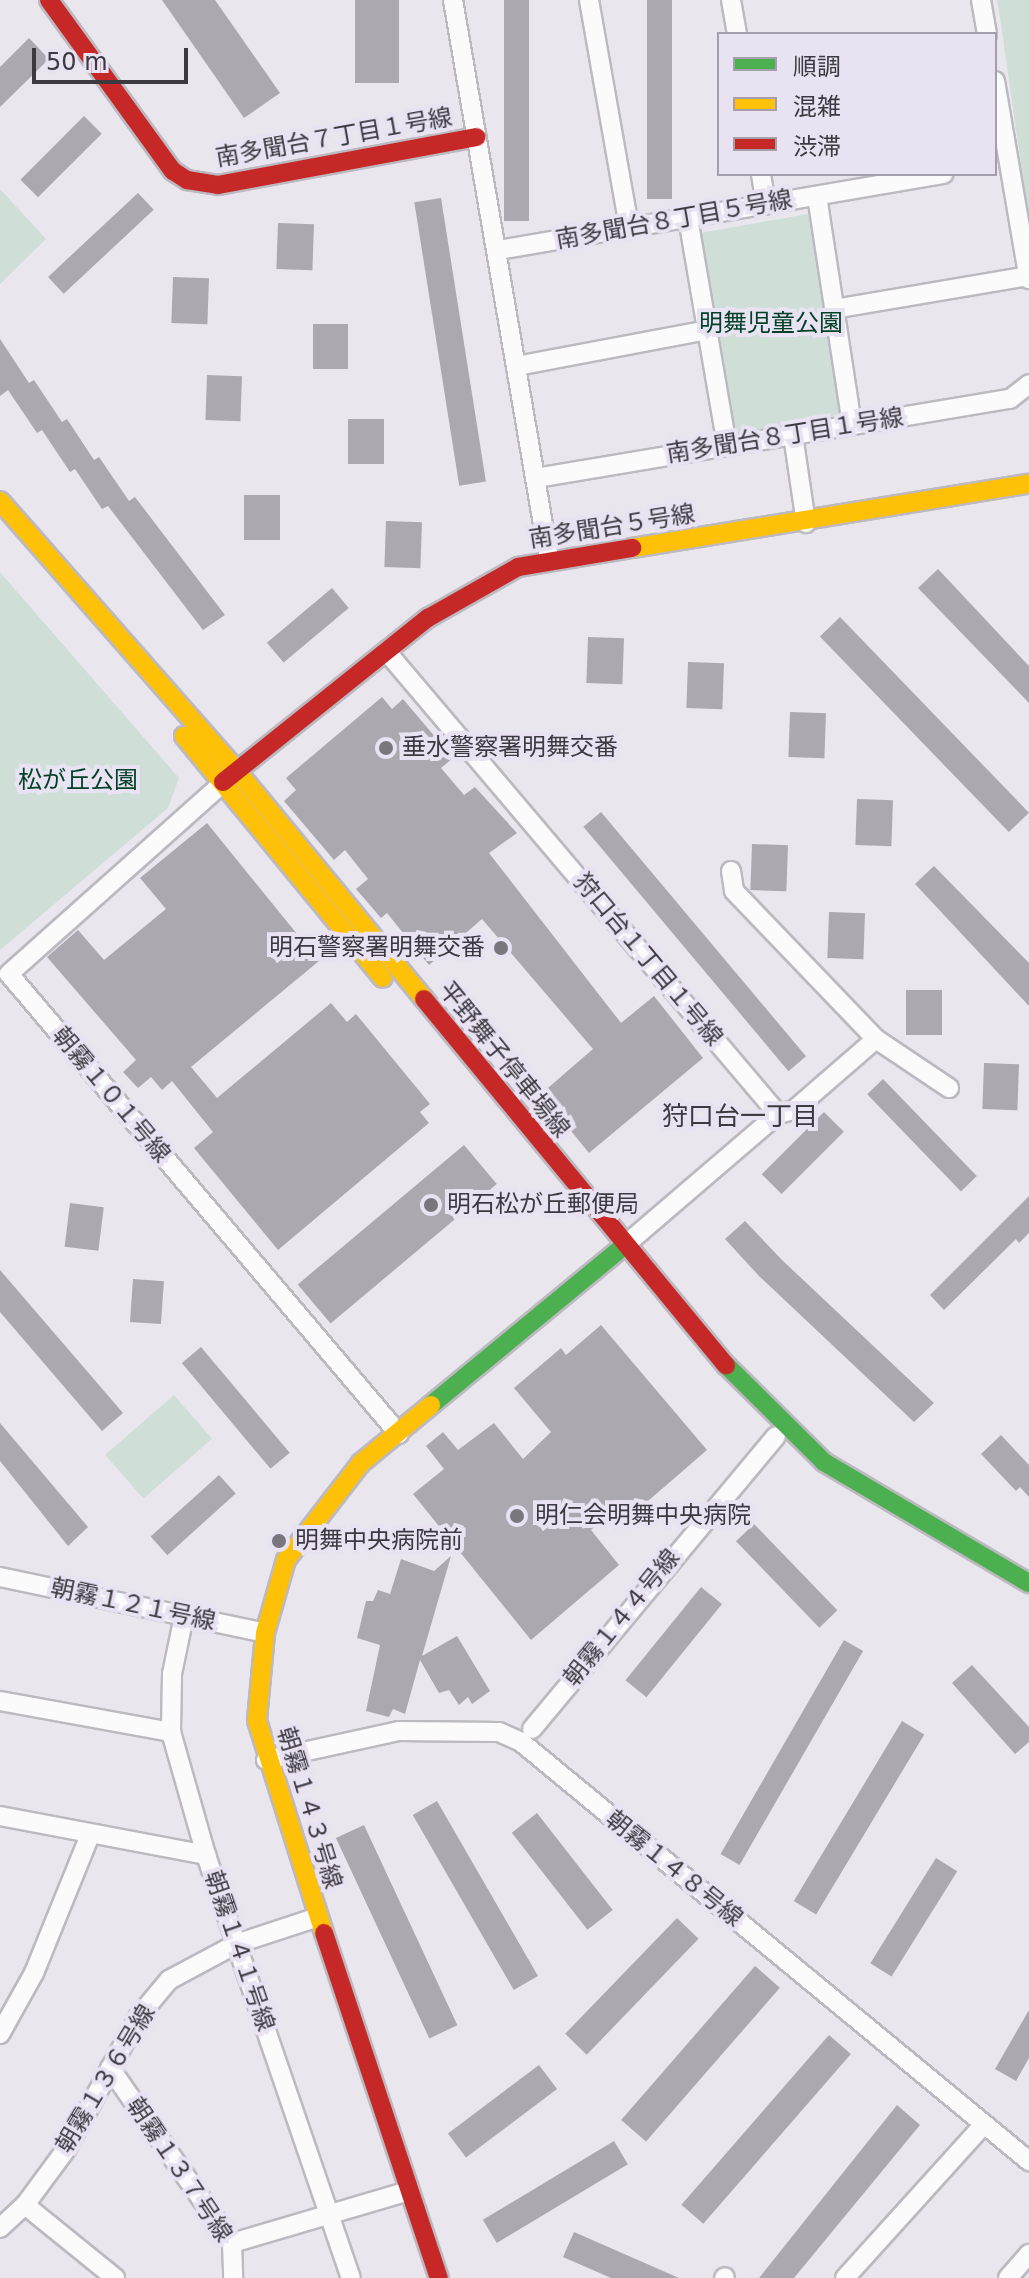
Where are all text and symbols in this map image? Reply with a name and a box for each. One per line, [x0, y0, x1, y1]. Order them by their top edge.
scale bar [36, 32, 192, 82]
legend [717, 32, 997, 176]
text: 50 m [46, 48, 108, 76]
text: 順調 [793, 53, 841, 81]
text: 混雑 [793, 93, 841, 121]
street label: 南多聞台７丁目１号線 [213, 103, 455, 173]
text: 渋滞 [793, 133, 841, 161]
street label: 南多聞台８丁目５号線 [553, 185, 795, 255]
park label: 明舞児童公園 [699, 310, 843, 338]
street label: 南多聞台８丁目１号線 [664, 403, 906, 469]
street label: 南多聞台５号線 [527, 500, 697, 554]
place label: 垂水警察署明舞交番 [402, 734, 618, 762]
marker: 垂水警察署明舞交番 [377, 739, 395, 757]
park label: 松が丘公園 [18, 767, 138, 795]
street label: 狩口台１丁目１号線 [568, 868, 728, 1052]
place label: 明石警察署明舞交番 [269, 934, 485, 962]
marker: 明石警察署明舞交番 [492, 939, 510, 957]
street label: 平野舞子停車場線 [432, 976, 576, 1144]
street label: 朝霧１０１号線 [46, 1021, 176, 1169]
district label: 狩口台一丁目 [662, 1101, 818, 1133]
place label: 明石松が丘郵便局 [447, 1191, 639, 1219]
marker: 明石松が丘郵便局 [422, 1196, 440, 1214]
place label: 明仁会明舞中央病院 [535, 1502, 751, 1530]
marker: 明仁会明舞中央病院 [506, 1505, 528, 1527]
place label: 明舞中央病院前 [295, 1527, 463, 1555]
marker: 明舞中央病院前 [270, 1532, 288, 1550]
street label: 朝霧１４４号線 [558, 1544, 686, 1692]
street label: 朝霧１２１号線 [48, 1573, 218, 1637]
street label: 朝霧１４３号線 [271, 1723, 347, 1893]
street label: 朝霧１４８号線 [600, 1805, 748, 1933]
street label: 朝霧１４１号線 [198, 1867, 280, 2035]
street label: 朝霧１３６号線 [50, 2000, 162, 2158]
street label: 朝霧１３７号線 [120, 2092, 238, 2248]

